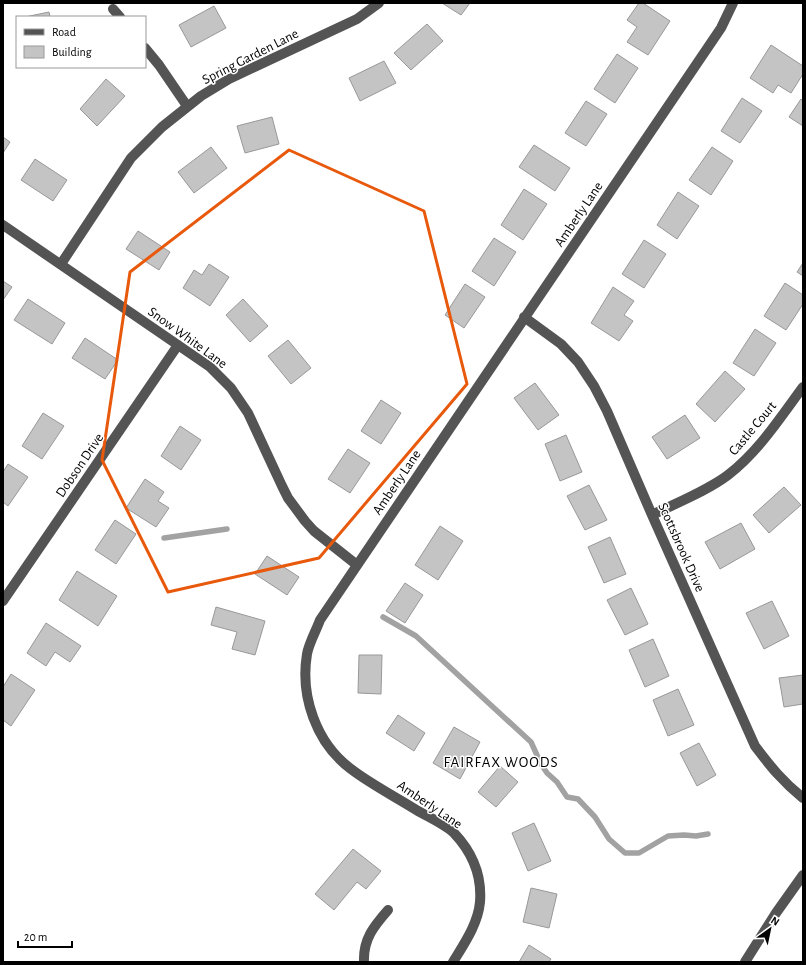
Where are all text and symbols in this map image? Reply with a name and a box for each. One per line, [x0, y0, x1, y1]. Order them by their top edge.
legend [16, 16, 146, 68]
text: Road [52, 26, 76, 38]
street label: Spring Garden Lane [200, 27, 301, 87]
text: Building [52, 46, 92, 58]
street label: Amberly Lane [552, 180, 606, 250]
street label: Snow White Lane [145, 305, 230, 371]
street label: Castle Court [726, 399, 780, 458]
street label: Dobson Drive [53, 431, 106, 500]
street label: Amberly Lane [370, 448, 424, 518]
street label: Scottsbrook Drive [655, 501, 707, 594]
district label: FAIRFAX WOODS [443, 755, 559, 770]
street label: Amberly Lane [394, 778, 464, 832]
north arrow [750, 909, 790, 949]
text: N [769, 914, 781, 928]
scale bar [18, 923, 72, 949]
text: 20 m [24, 931, 47, 943]

